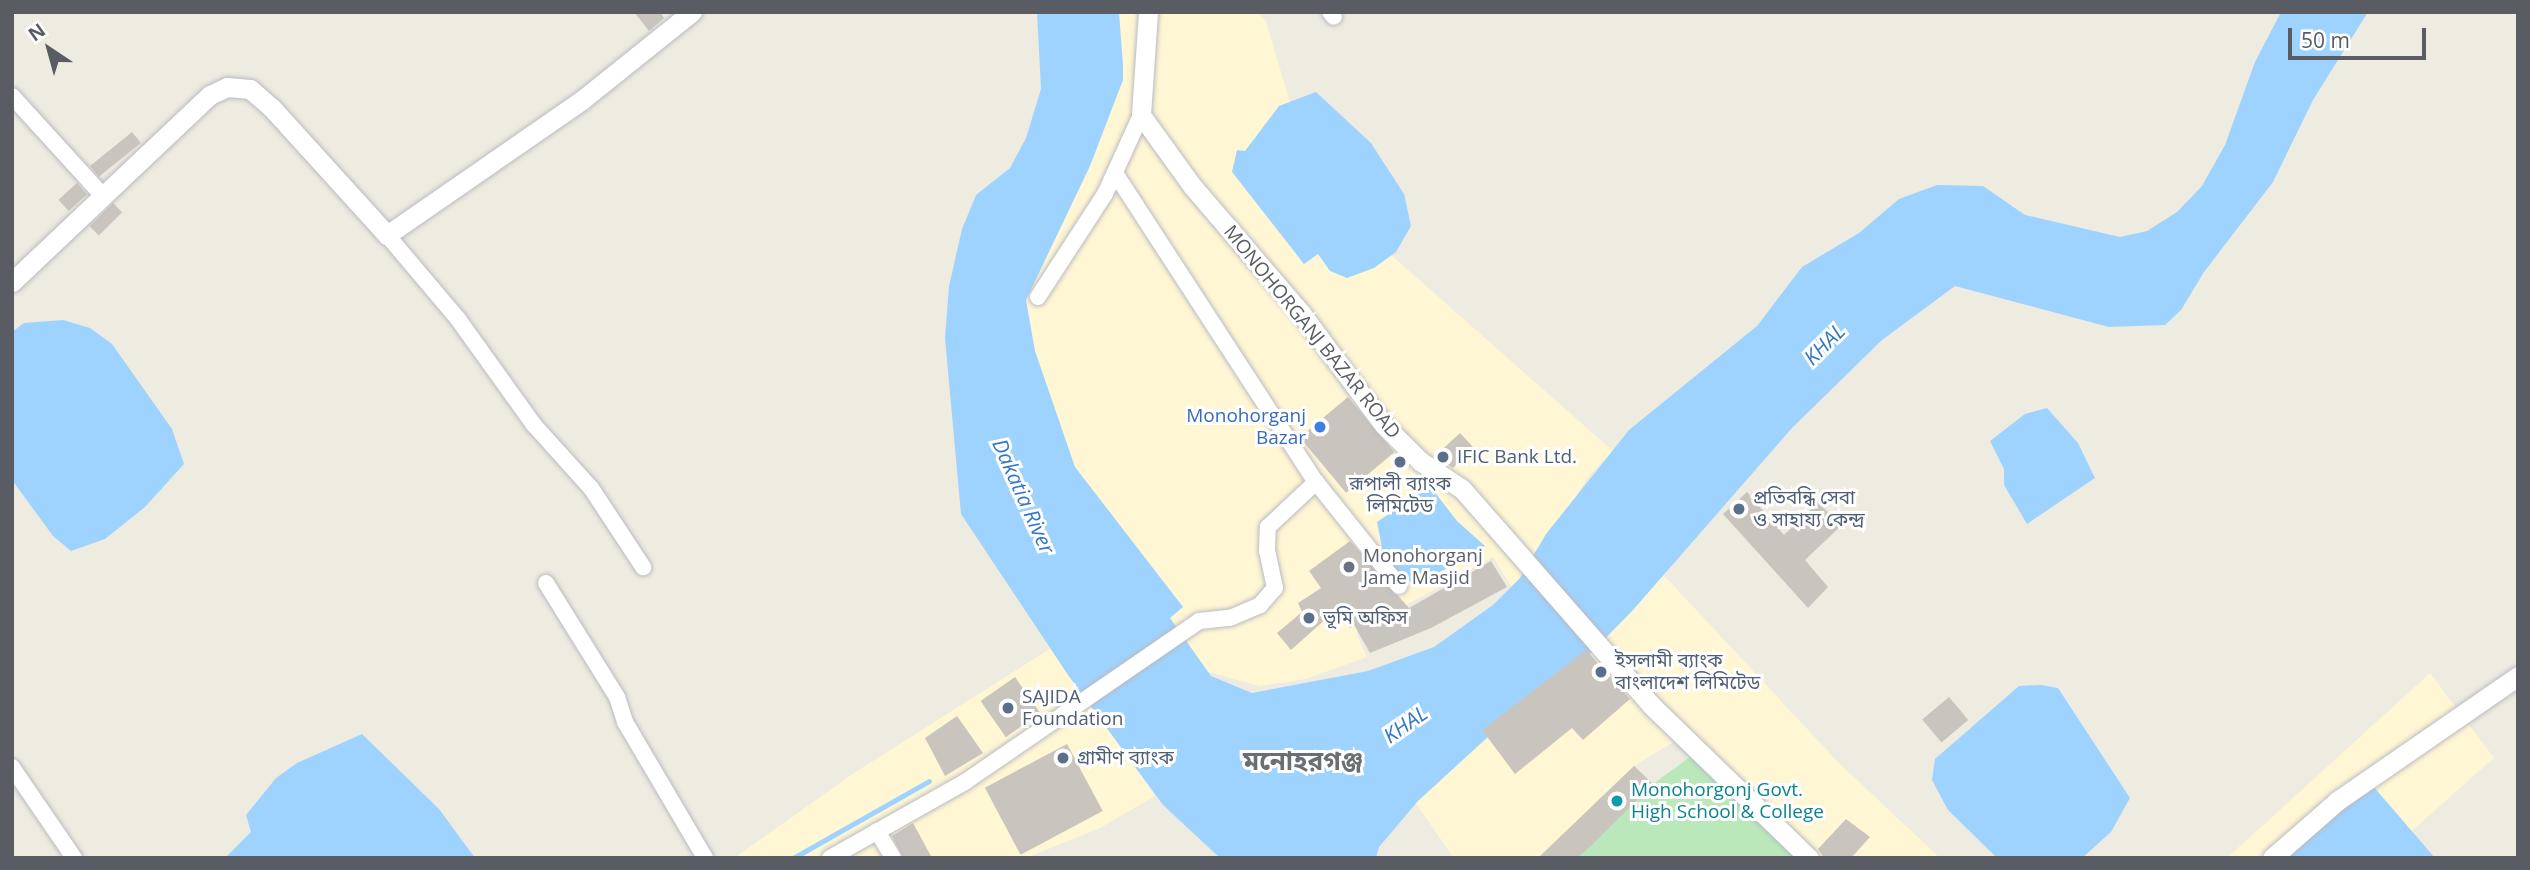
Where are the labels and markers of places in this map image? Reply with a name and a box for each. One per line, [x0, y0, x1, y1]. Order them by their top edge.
place label: Monohorganj Bazar [1186, 405, 1306, 449]
marker: Monohorganj Bazar [1312, 419, 1328, 435]
place label: IFIC Bank Ltd. [1457, 446, 1577, 468]
marker: IFIC Bank Ltd. [1435, 449, 1451, 465]
marker: রূপালী ব্যাংক লিমিটেড [1392, 454, 1408, 470]
place label: রূপালী ব্যাংক লিমিটেড [1349, 473, 1451, 517]
place label: প্রতিবন্ধি সেবা ও সাহায্য কেন্দ্র [1753, 487, 1865, 531]
marker: প্রতিবন্ধি সেবা ও সাহায্য কেন্দ্র [1731, 501, 1747, 517]
place label: Monohorganj Jame Masjid [1363, 545, 1483, 589]
marker: Monohorganj Jame Masjid [1341, 559, 1357, 575]
place label: ভূমি অফিস [1323, 607, 1408, 629]
marker: ভূমি অফিস [1301, 610, 1317, 626]
place label: ইসলামী ব্যাংক বাংলাদেশ লিমিটেড [1615, 650, 1760, 694]
marker: ইসলামী ব্যাংক বাংলাদেশ লিমিটেড [1593, 664, 1609, 680]
place label: SAJIDA Foundation [1022, 686, 1123, 730]
marker: SAJIDA Foundation [1000, 700, 1016, 716]
place label: গ্রামীণ ব্যাংক [1077, 747, 1174, 769]
marker: গ্রামীণ ব্যাংক [1055, 750, 1071, 766]
place label: Monohorgonj Govt. High School & College [1631, 779, 1824, 823]
marker: Monohorgonj Govt. High School & College [1609, 793, 1625, 809]

